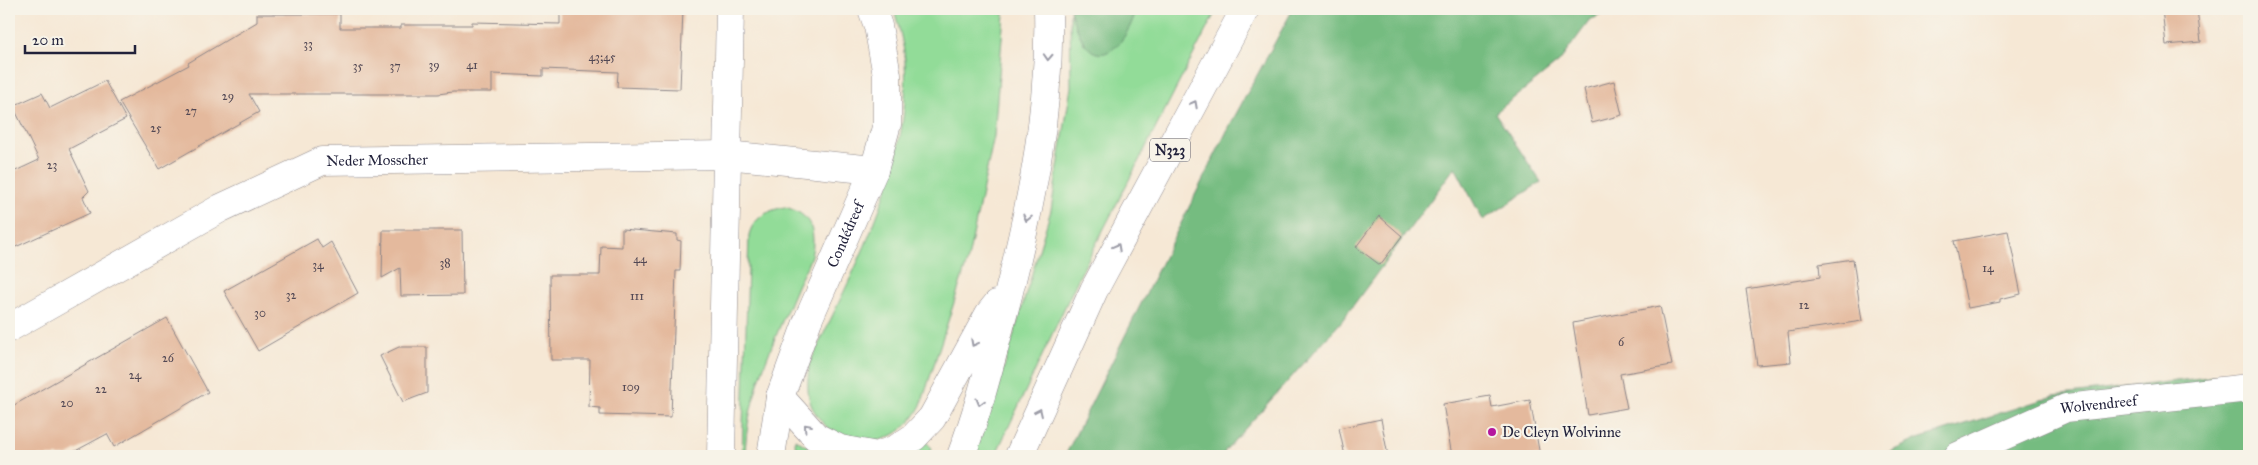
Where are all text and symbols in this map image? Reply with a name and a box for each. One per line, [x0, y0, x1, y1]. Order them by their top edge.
scale bar [25, 22, 135, 54]
text: 20 m [32, 31, 64, 49]
house number: 33 [303, 37, 313, 51]
house number: 43;45 [588, 50, 616, 64]
one-way arrow [1042, 54, 1053, 62]
house number: 39 [428, 58, 440, 72]
house number: 41 [466, 58, 478, 72]
house number: 35 [353, 59, 364, 73]
house number: 37 [389, 59, 401, 73]
house number: 29 [222, 89, 234, 103]
one-way arrow [1188, 101, 1198, 110]
house number: 27 [185, 104, 197, 118]
house number: 25 [150, 121, 162, 135]
road number: N323 [1150, 138, 1190, 162]
street label: Neder Mosscher [326, 150, 428, 170]
house number: 23 [47, 158, 58, 172]
street label: Condédreef [823, 196, 869, 270]
one-way arrow [1022, 214, 1033, 223]
one-way arrow [1111, 244, 1121, 253]
house number: 44 [633, 252, 647, 266]
house number: 38 [439, 256, 451, 270]
house number: 34 [312, 258, 324, 272]
house number: 14 [1982, 261, 1994, 275]
house number: 32 [286, 288, 296, 302]
house number: 111 [630, 289, 644, 303]
house number: 12 [1799, 298, 1809, 312]
house number: 30 [254, 306, 266, 320]
house number: 6 [1618, 335, 1625, 349]
one-way arrow [970, 337, 980, 346]
house number: 26 [162, 351, 175, 365]
house number: 24 [129, 368, 142, 382]
house number: 109 [622, 380, 640, 394]
house number: 22 [95, 382, 107, 396]
street label: Wolvendreef [2059, 391, 2141, 418]
house number: 20 [61, 396, 73, 410]
one-way arrow [975, 398, 986, 407]
one-way arrow [1032, 408, 1043, 417]
place label: De Cleyn Wolvinne [1502, 423, 1621, 441]
one-way arrow [804, 424, 813, 433]
marker: De Cleyn Wolvinne [1486, 426, 1498, 438]

